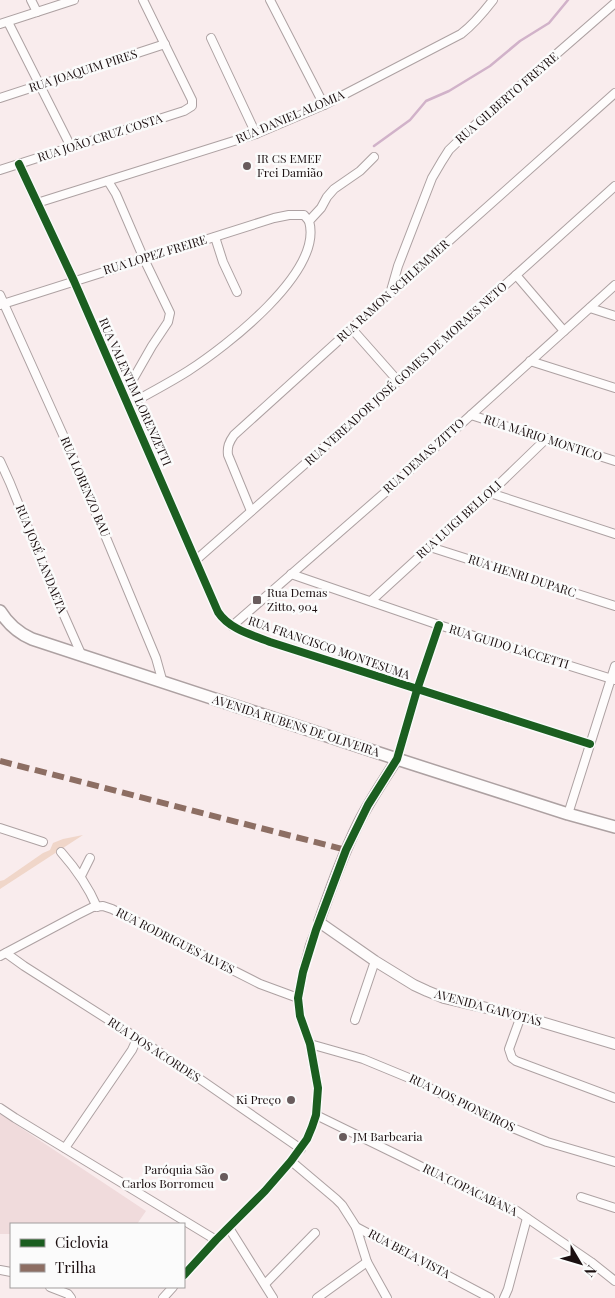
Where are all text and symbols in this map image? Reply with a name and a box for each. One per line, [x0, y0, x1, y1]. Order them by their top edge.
street label: RUA JOAQUIM PIRES [26, 45, 139, 95]
street label: RUA GILBERTO FREYRE [451, 48, 561, 146]
street label: RUA DANIEL ALOMIA [233, 86, 347, 146]
street label: RUA JOÃO CRUZ COSTA [35, 109, 165, 165]
place label: IR CS EMEF Frei Damião [257, 150, 323, 180]
marker: IR CS EMEF Frei Damião [241, 160, 253, 172]
street label: RUA LOPEZ FREIRE [101, 231, 208, 277]
street label: RUA RAMON SCHLEMMER [333, 235, 452, 345]
street label: RUA VEREADOR JOSÉ GOMES DE MORAES NETO [301, 278, 510, 469]
street label: RUA VALENTIM LORENZETTI [96, 315, 176, 468]
street label: RUA MÁRIO MONTICO [482, 410, 605, 464]
street label: RUA DEMAS ZITTO [379, 414, 468, 496]
street label: RUA LORENZO BAU [58, 434, 114, 539]
street label: RUA LUIGI BELLOLI [412, 477, 504, 562]
street label: RUA JOSÉ LANDAETA [13, 502, 71, 616]
street label: RUA HENRI DUPARC [466, 550, 578, 600]
place label: Rua Demas Zitto, 904 [267, 584, 327, 614]
marker: Rua Demas Zitto, 904 [251, 594, 263, 606]
street label: RUA FRANCISCO MONTESUMA [246, 612, 413, 682]
street label: RUA GUIDO LACCETTI [447, 620, 571, 672]
street label: AVENIDA RUBENS DE OLIVEIRA [210, 690, 382, 760]
street label: RUA RODRIGUES ALVES [114, 903, 237, 977]
street label: AVENIDA GAIVOTAS [432, 985, 544, 1029]
street label: RUA DOS ACORDES [105, 1013, 204, 1085]
street label: RUA DOS PIONEIROS [407, 1070, 518, 1135]
place label: Ki Preço [236, 1091, 281, 1107]
marker: Ki Preço [285, 1094, 297, 1106]
place label: JM Barbearia [352, 1128, 423, 1144]
marker: JM Barbearia [337, 1131, 349, 1143]
street label: RUA COPACABANA [420, 1159, 521, 1219]
place label: Paróquia São Carlos Borromeu [122, 1161, 214, 1191]
marker: Paróquia São Carlos Borromeu [218, 1171, 230, 1183]
legend [10, 1223, 185, 1288]
street label: RUA BELA VISTA [366, 1225, 454, 1282]
text: Ciclovia [55, 1232, 109, 1252]
north arrow [555, 1238, 605, 1288]
text: Trilha [55, 1257, 96, 1277]
text: N [580, 1261, 601, 1281]

